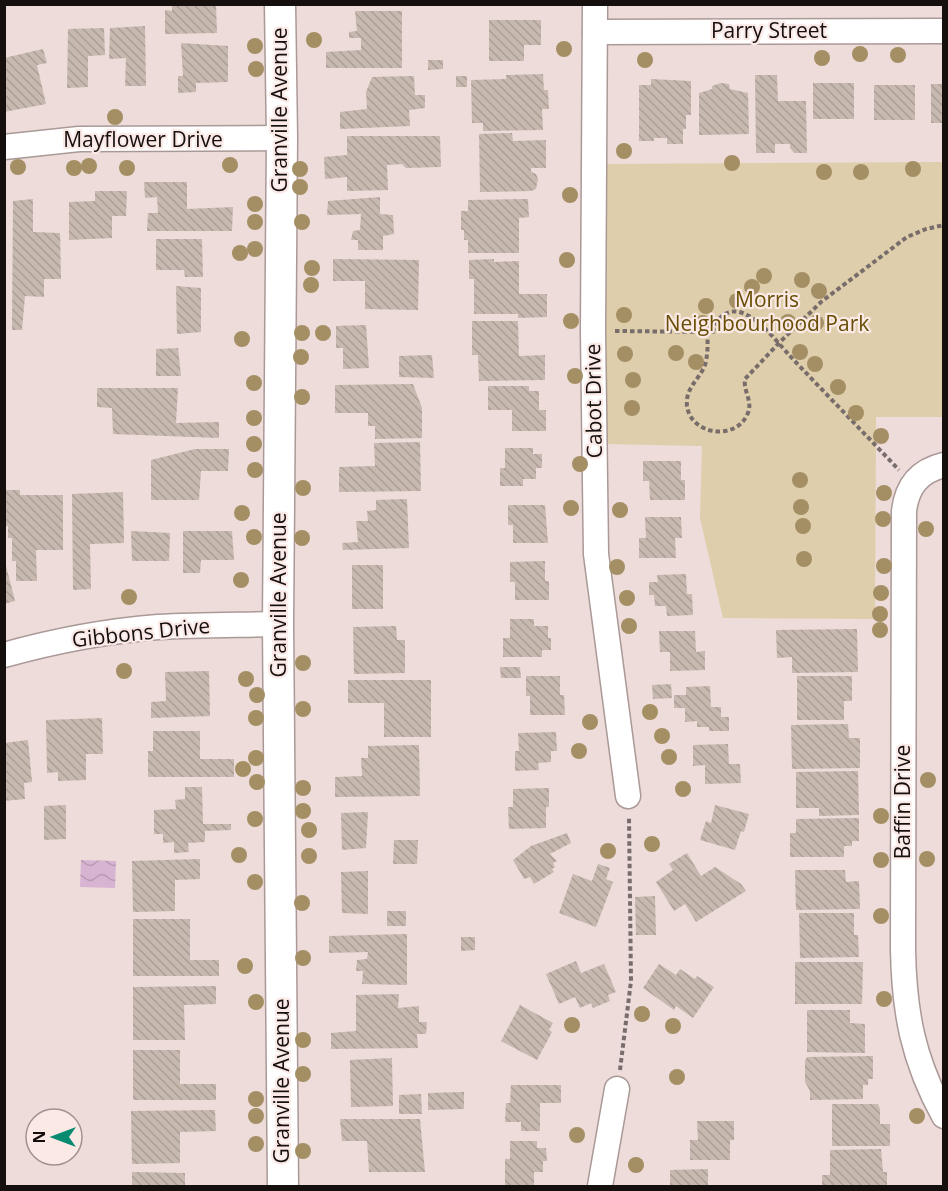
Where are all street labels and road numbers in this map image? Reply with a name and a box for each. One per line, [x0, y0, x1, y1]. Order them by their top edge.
street label: Parry Street [711, 16, 827, 44]
street label: Granville Avenue [265, 27, 293, 193]
street label: Mayflower Drive [63, 125, 223, 153]
street label: Cabot Drive [578, 343, 608, 459]
street label: Granville Avenue [264, 512, 292, 678]
street label: Gibbons Drive [70, 611, 211, 653]
street label: Baffin Drive [888, 745, 916, 859]
street label: Granville Avenue [267, 998, 295, 1164]

